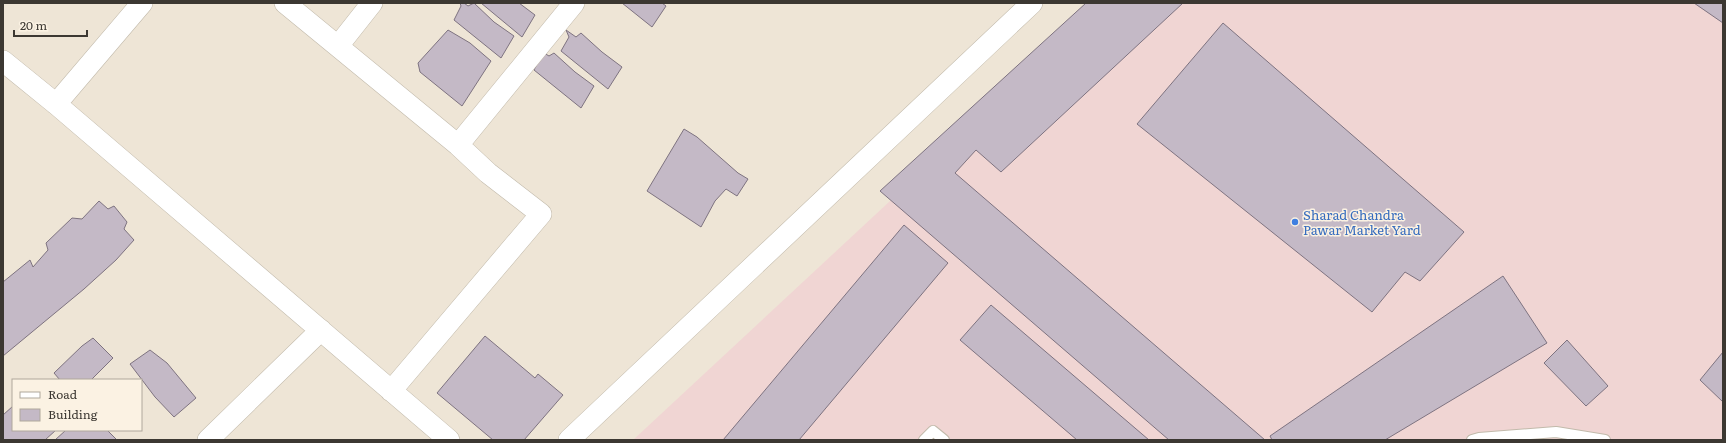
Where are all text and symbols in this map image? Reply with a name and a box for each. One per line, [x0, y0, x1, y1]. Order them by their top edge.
scale bar [14, 12, 87, 38]
text: 20 m [20, 16, 47, 34]
place label: Sharad Chandra Pawar Market Yard [1303, 205, 1421, 239]
marker: Sharad Chandra Pawar Market Yard [1290, 217, 1300, 227]
legend [12, 379, 142, 431]
text: Road [48, 385, 78, 403]
text: Building [48, 405, 98, 423]

